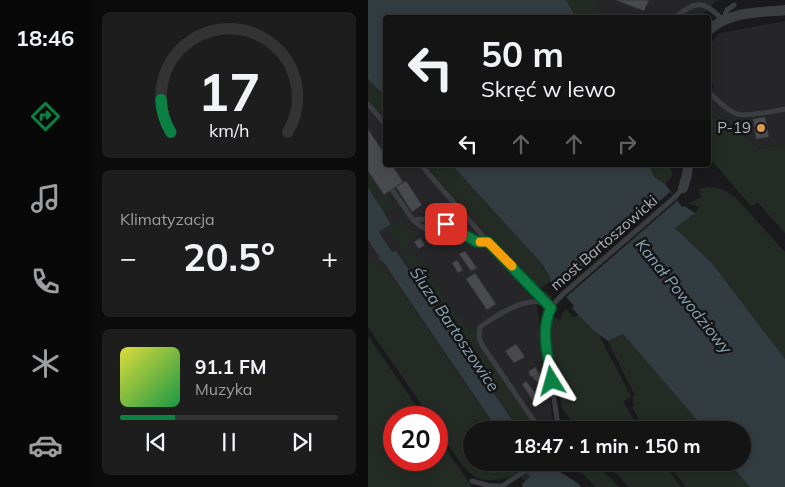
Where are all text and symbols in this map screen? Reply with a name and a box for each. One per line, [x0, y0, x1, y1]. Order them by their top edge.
text: 18:46 [16, 24, 74, 52]
text: 50 m [481, 32, 564, 76]
icon: left [398, 35, 463, 100]
text: 17 [198, 59, 260, 124]
text: Skręć w lewo [481, 75, 616, 103]
icon: directions [28, 99, 63, 134]
place label: P-19 [717, 118, 751, 137]
text: km/h [209, 119, 249, 141]
marker: P-19 [755, 122, 767, 134]
icon: left [454, 130, 482, 158]
icon: ahead [507, 130, 535, 158]
icon: ahead [560, 130, 588, 158]
icon: right [613, 130, 641, 158]
icon: music [28, 181, 63, 216]
street label: most Bartoszowicki [546, 191, 661, 294]
pin [425, 203, 467, 245]
text: Klimatyzacja [120, 209, 215, 229]
icon: arrive [432, 210, 460, 238]
text: 20.5° [183, 233, 275, 281]
water label: Kanał Powodziowy [632, 235, 737, 358]
text: − [120, 240, 137, 275]
text: + [321, 240, 338, 275]
water label: Śluza Bartoszowice [406, 263, 504, 395]
icon: phone [28, 264, 63, 299]
icon: climate [28, 346, 63, 381]
position arrow [525, 354, 577, 406]
text: 91.1 FM [195, 355, 267, 379]
text: Muzyka [195, 379, 252, 399]
speed limit sign: 20 [383, 406, 448, 471]
icon: car [28, 428, 63, 463]
icon: previous [142, 428, 170, 456]
icon: pause [215, 428, 243, 456]
icon: next [288, 428, 316, 456]
text: 18:47 · 1 min · 150 m [513, 434, 701, 458]

